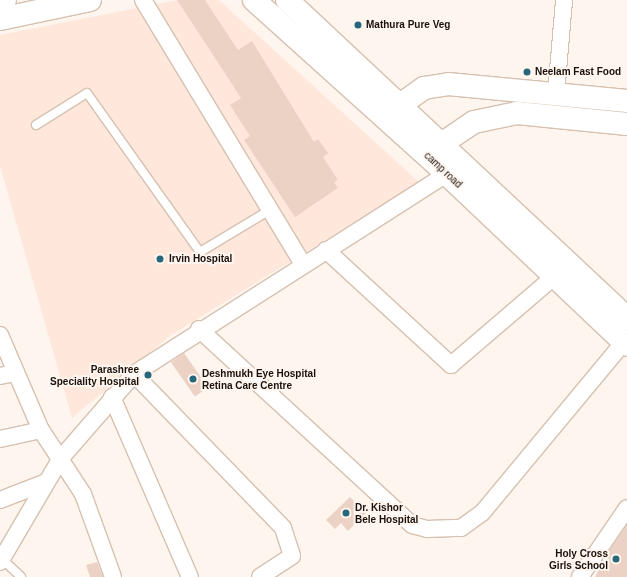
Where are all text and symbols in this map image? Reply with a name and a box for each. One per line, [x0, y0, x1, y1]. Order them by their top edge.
place label: Mathura Pure Veg [366, 19, 450, 31]
marker: Mathura Pure Veg [353, 20, 363, 30]
place label: Neelam Fast Food [535, 66, 621, 78]
marker: Neelam Fast Food [522, 67, 532, 77]
street label: camp road [422, 150, 464, 190]
marker: Irvin Hospital [154, 253, 166, 265]
place label: Irvin Hospital [169, 253, 232, 265]
place label: Parashree Speciality Hospital [50, 363, 139, 386]
place label: Deshmukh Eye Hospital Retina Care Centre [202, 367, 316, 390]
marker: Parashree Speciality Hospital [142, 369, 154, 381]
marker: Deshmukh Eye Hospital Retina Care Centre [187, 373, 199, 385]
place label: Dr. Kishor Bele Hospital [355, 501, 418, 524]
marker: Dr. Kishor Bele Hospital [340, 507, 352, 519]
place label: Holy Cross Girls School [549, 547, 608, 570]
marker: Holy Cross Girls School [611, 554, 621, 564]

